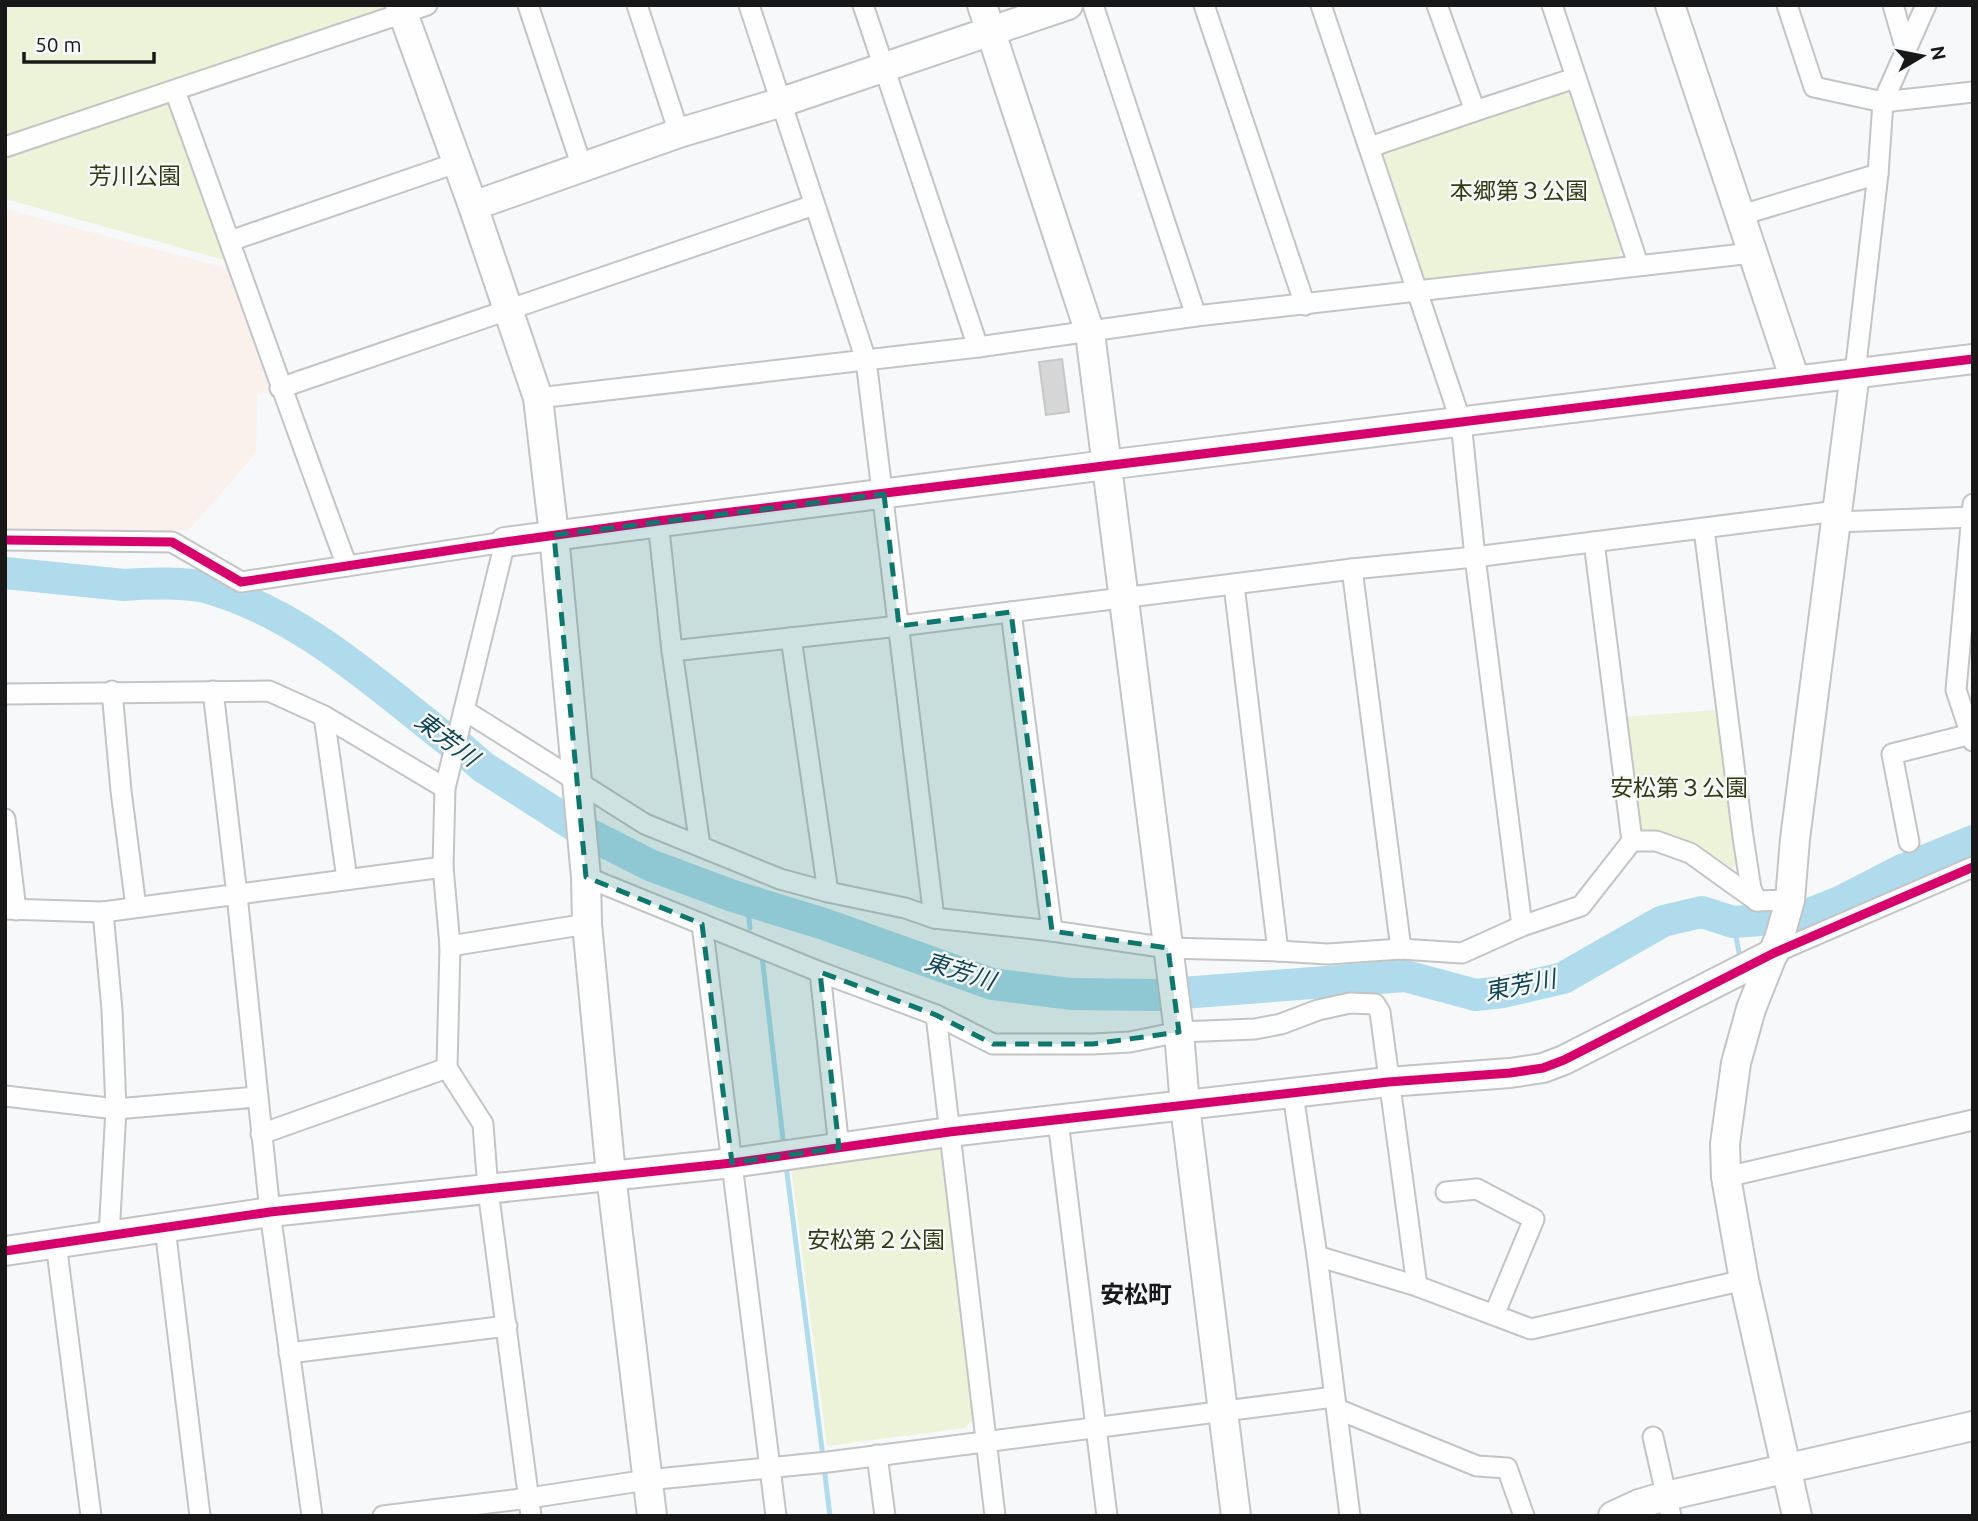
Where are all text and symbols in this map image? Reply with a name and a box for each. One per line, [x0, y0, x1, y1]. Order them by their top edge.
scale bar [24, 21, 154, 65]
north arrow [1887, 21, 1957, 91]
text: 50 m [35, 32, 82, 56]
text: N [1927, 44, 1951, 62]
park label: 芳川公園 [89, 163, 181, 188]
park label: 本郷第３公園 [1450, 178, 1588, 203]
water label: 東芳川 [410, 707, 486, 773]
park label: 安松第３公園 [1610, 775, 1748, 800]
water label: 東芳川 [922, 948, 1001, 995]
water label: 東芳川 [1482, 964, 1561, 1005]
park label: 安松第２公園 [807, 1227, 945, 1252]
district label: 安松町 [1100, 1281, 1172, 1308]

